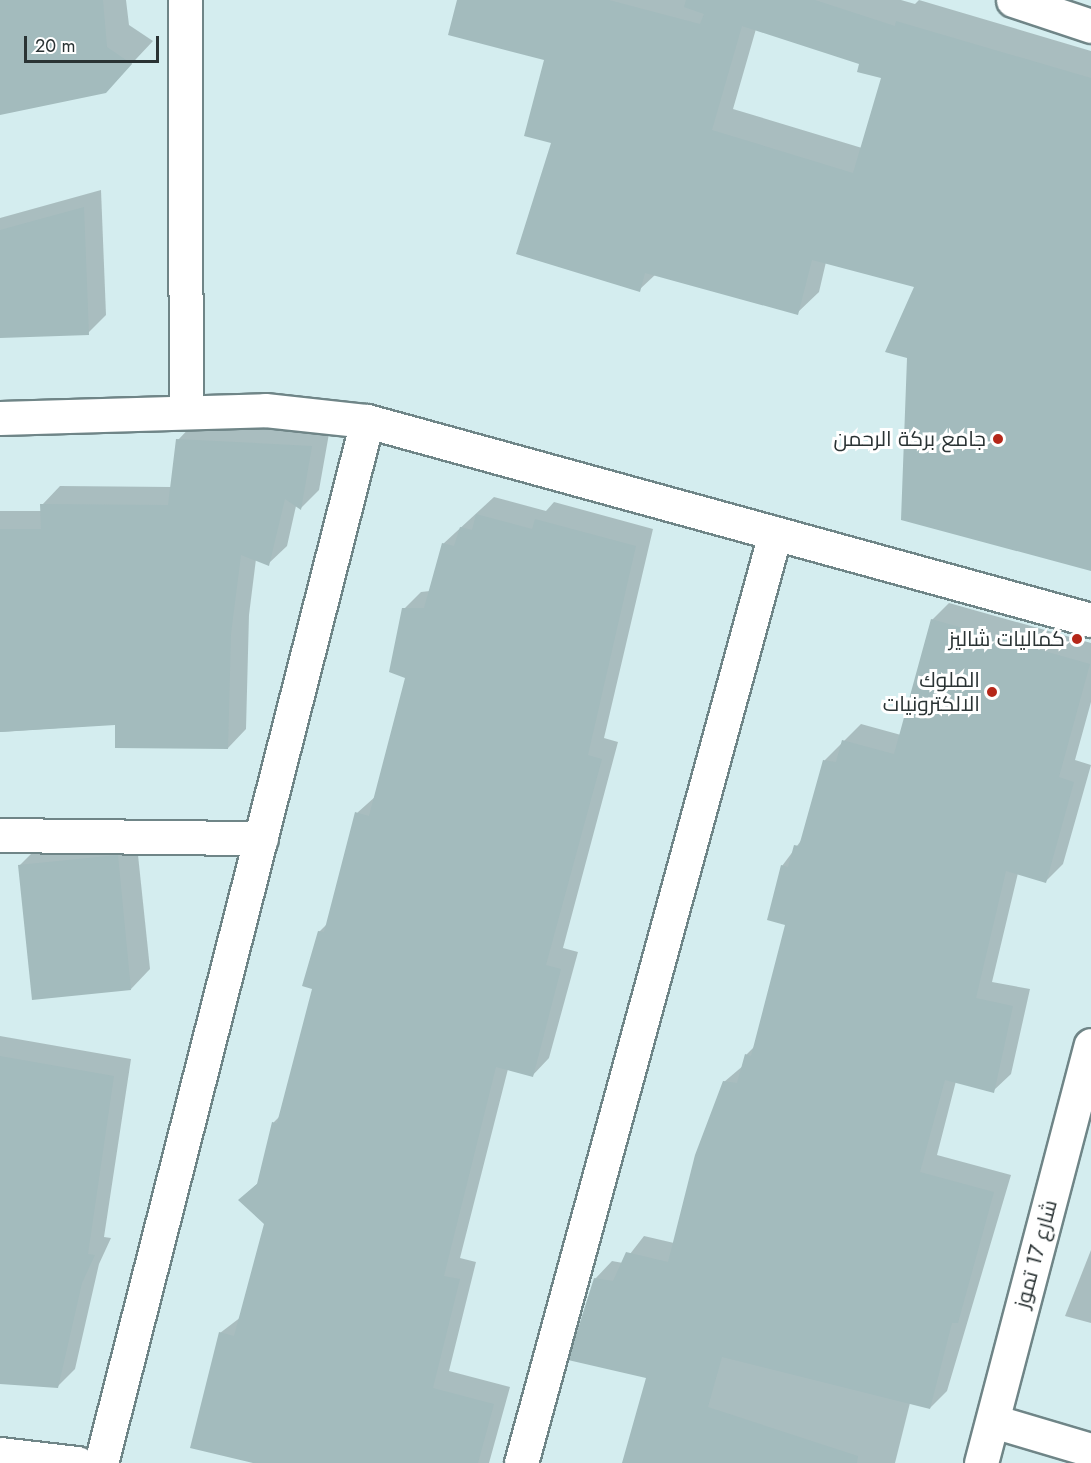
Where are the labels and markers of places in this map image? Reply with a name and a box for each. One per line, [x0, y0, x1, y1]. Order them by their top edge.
place label: جامع بركة الرحمن [833, 426, 986, 452]
marker: جامع بركة الرحمن [991, 432, 1005, 446]
place label: كماليات شاليز [949, 626, 1065, 652]
marker: كماليات شاليز [1070, 632, 1084, 646]
place label: الملوك الالكترونيات [883, 667, 980, 717]
marker: الملوك الالكترونيات [985, 685, 999, 699]

